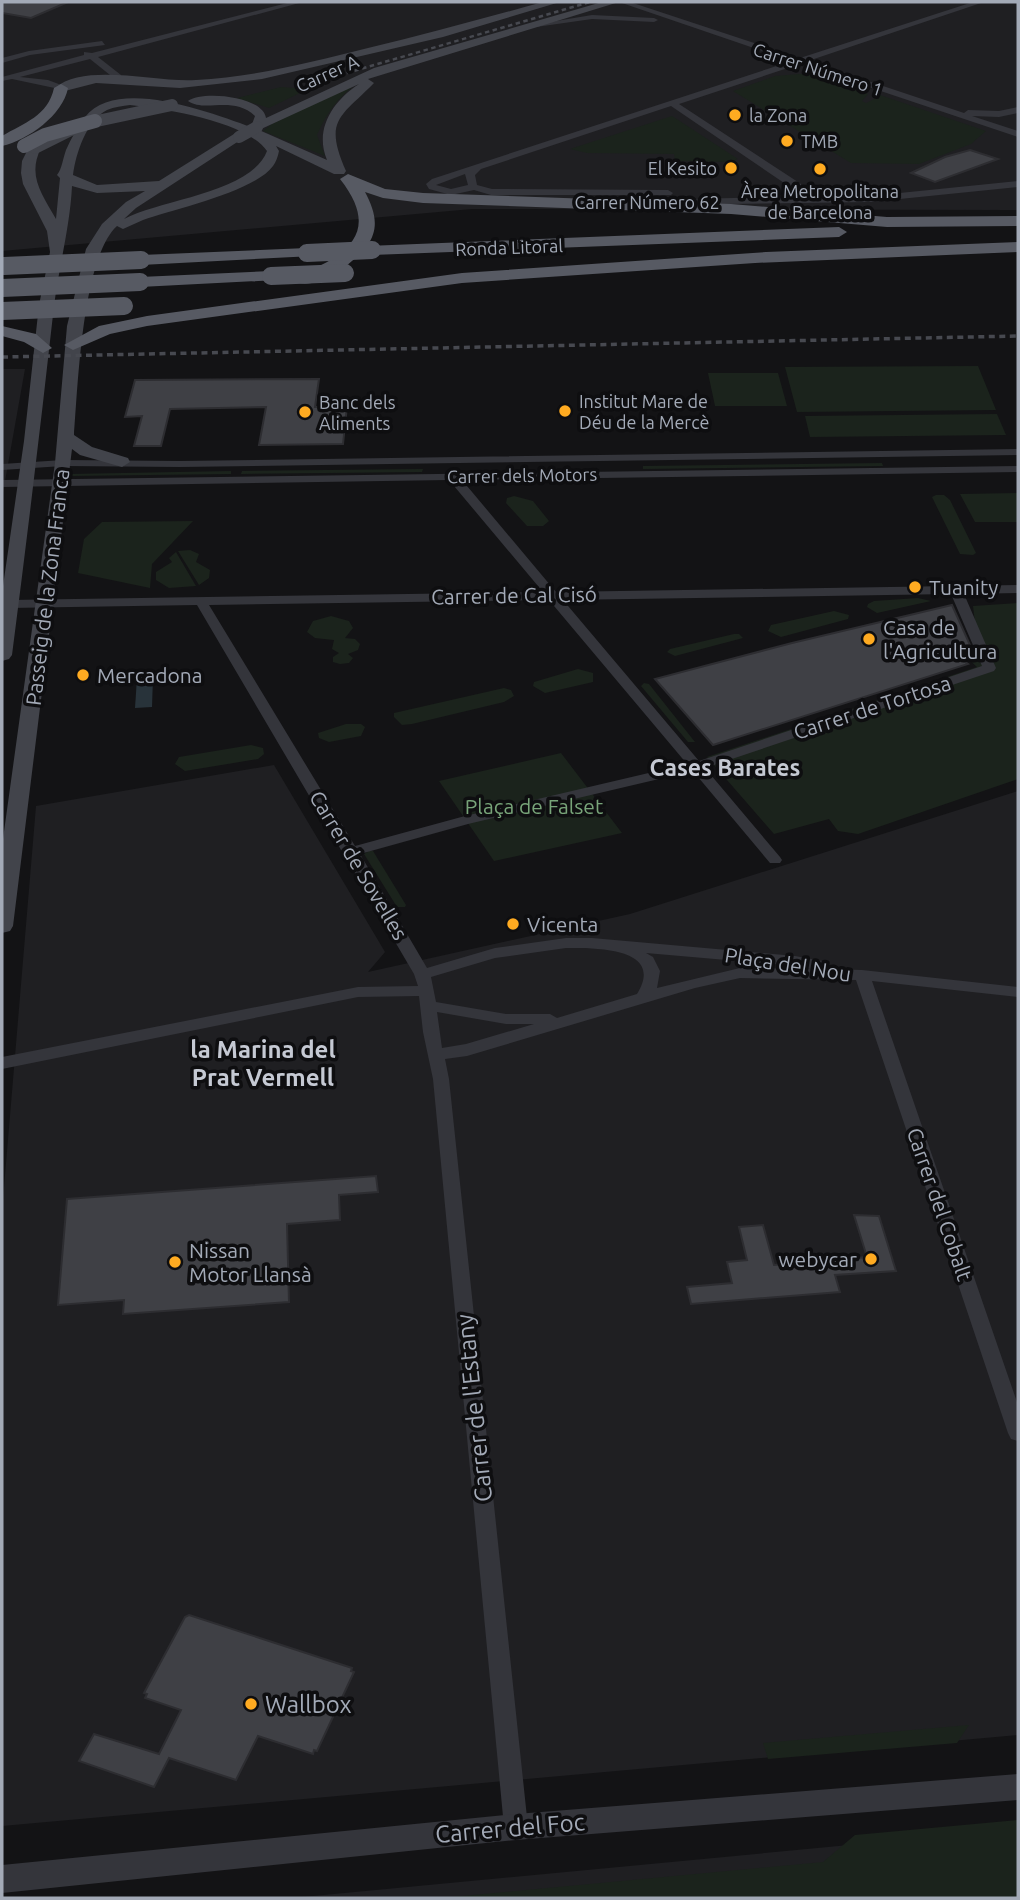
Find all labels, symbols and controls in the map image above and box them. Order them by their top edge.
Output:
street label: Carrer Número 1 [751,39,885,99]
street label: Carrer A [293,50,362,96]
place label: la Zona [749,105,807,125]
marker: la Zona [727,107,743,123]
place label: TMB [801,131,838,151]
marker: TMB [779,133,795,149]
place label: El Kesito [648,158,717,178]
marker: El Kesito [723,160,739,176]
marker: Àrea Metropolitana de Barcelona [812,161,828,177]
place label: Àrea Metropolitana de Barcelona [741,180,899,222]
street label: Carrer Número 62 [574,192,720,212]
street label: Ronda Litoral [455,235,563,259]
place label: Institut Mare de Déu de la Mercè [579,391,709,432]
place label: Banc dels Aliments [319,392,396,433]
marker: Institut Mare de Déu de la Mercè [557,403,573,419]
marker: Banc dels Aliments [297,404,313,420]
street label: Carrer dels Motors [447,464,597,486]
street label: Passeig de la Zona Franca [21,467,73,707]
place label: Tuanity [929,575,998,599]
marker: Tuanity [907,579,923,595]
street label: Carrer de Cal Cisó [431,582,597,608]
place label: Casa de l'Agricultura [883,615,997,663]
marker: Casa de l'Agricultura [861,631,877,647]
place label: Mercadona [97,663,203,687]
marker: Mercadona [75,667,91,683]
street label: Carrer de Tortosa [790,670,954,744]
district label: Cases Barates [650,755,800,780]
street label: Carrer de Sovelles [305,786,413,944]
park label: Plaça de Falset [465,794,603,818]
place label: Vicenta [527,912,598,936]
marker: Vicenta [505,916,521,932]
street label: Plaça del Nou [723,942,853,986]
district label: la Marina del Prat Vermell [190,1036,336,1091]
street label: Carrer del Cobalt [903,1124,977,1284]
place label: Nissan Motor Llansà [189,1238,312,1286]
place label: webycar [778,1247,857,1271]
marker: webycar [863,1251,879,1267]
marker: Nissan Motor Llansà [167,1254,183,1270]
street label: Carrer de l'Estany [451,1312,497,1503]
place label: Wallbox [265,1691,352,1718]
marker: Wallbox [243,1696,259,1712]
street label: Carrer del Foc [434,1808,586,1848]

